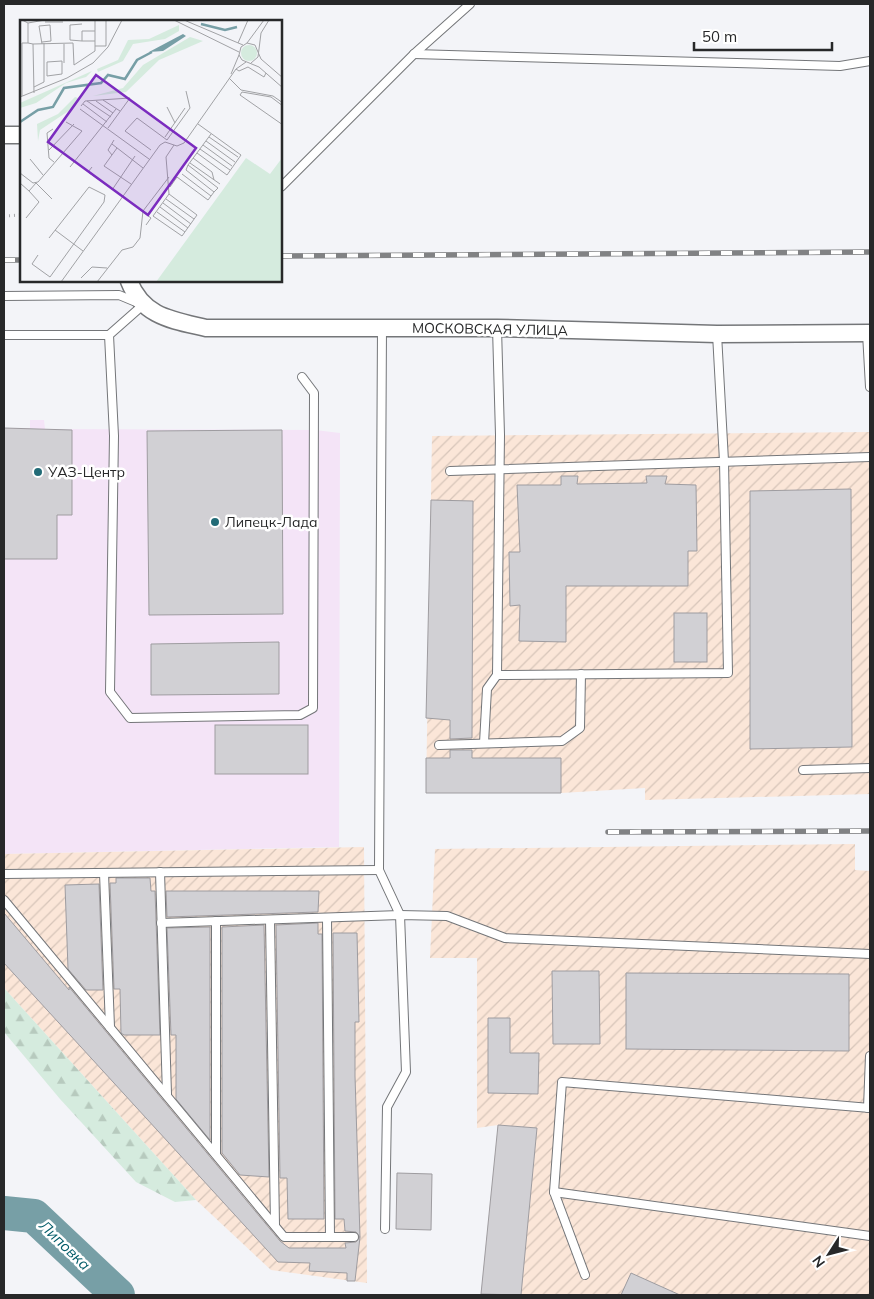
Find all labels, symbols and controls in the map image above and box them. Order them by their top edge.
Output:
inset map [20,20,282,282]
scale bar [694,20,832,52]
text: 50 m [702,27,737,46]
street label: МОСКОВСКАЯ УЛИЦА [412,319,569,339]
place label: УАЗ-Центр [47,463,125,481]
marker: УАЗ-Центр [32,466,44,478]
place label: Липецк-Лада [225,513,318,531]
marker: Липецк-Лада [209,516,221,528]
water label: Липовка [35,1215,94,1274]
north arrow [804,1229,854,1279]
text: N [808,1252,829,1271]

